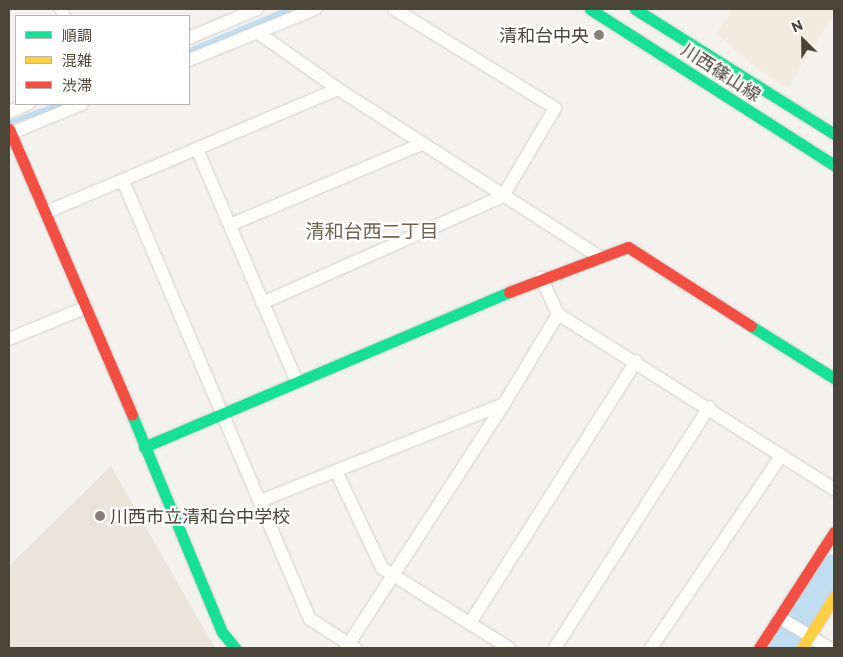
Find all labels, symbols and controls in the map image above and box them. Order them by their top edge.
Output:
legend [15,15,190,105]
north arrow [778,15,828,65]
text: N [789,16,805,36]
place label: 清和台中央 [499,24,589,46]
text: 順調 [62,26,92,44]
marker: 清和台中央 [593,29,605,41]
street label: 川西篠山線 [677,38,765,106]
text: 混雑 [62,51,92,69]
text: 渋滞 [62,76,92,94]
district label: 清和台西二丁目 [306,220,438,242]
place label: 川西市立清和台中学校 [110,505,290,527]
marker: 川西市立清和台中学校 [94,510,106,522]

